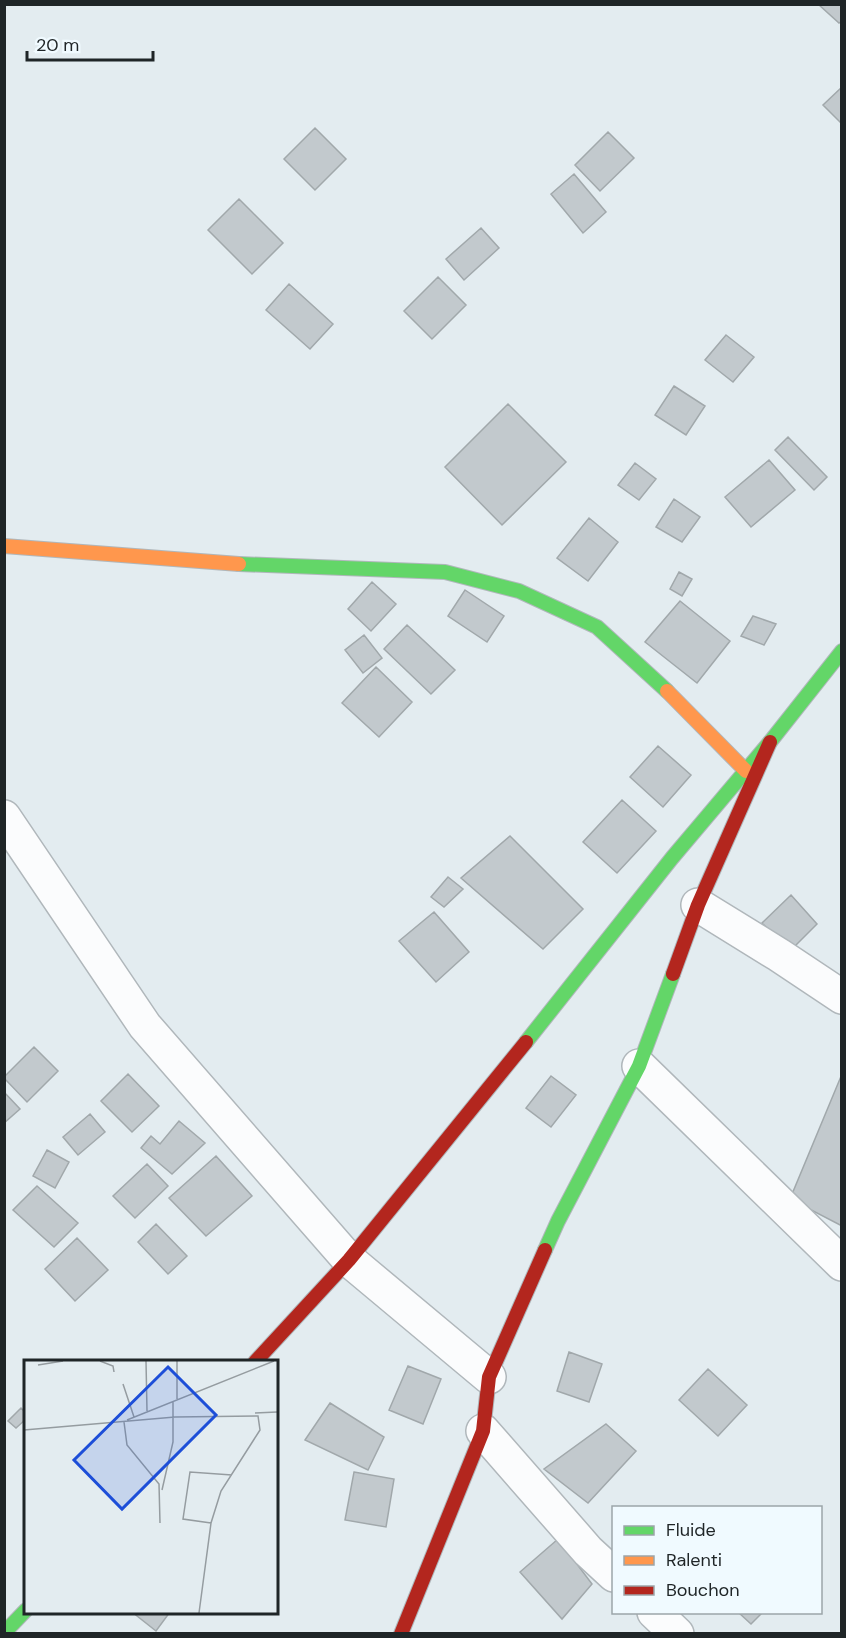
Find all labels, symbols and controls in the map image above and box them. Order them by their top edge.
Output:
scale bar [27,24,153,62]
text: 20 m [36,33,79,57]
inset map [24,1360,278,1614]
legend [612,1506,822,1614]
text: Fluide [666,1518,716,1542]
text: Ralenti [666,1548,722,1572]
text: Bouchon [666,1578,740,1602]

